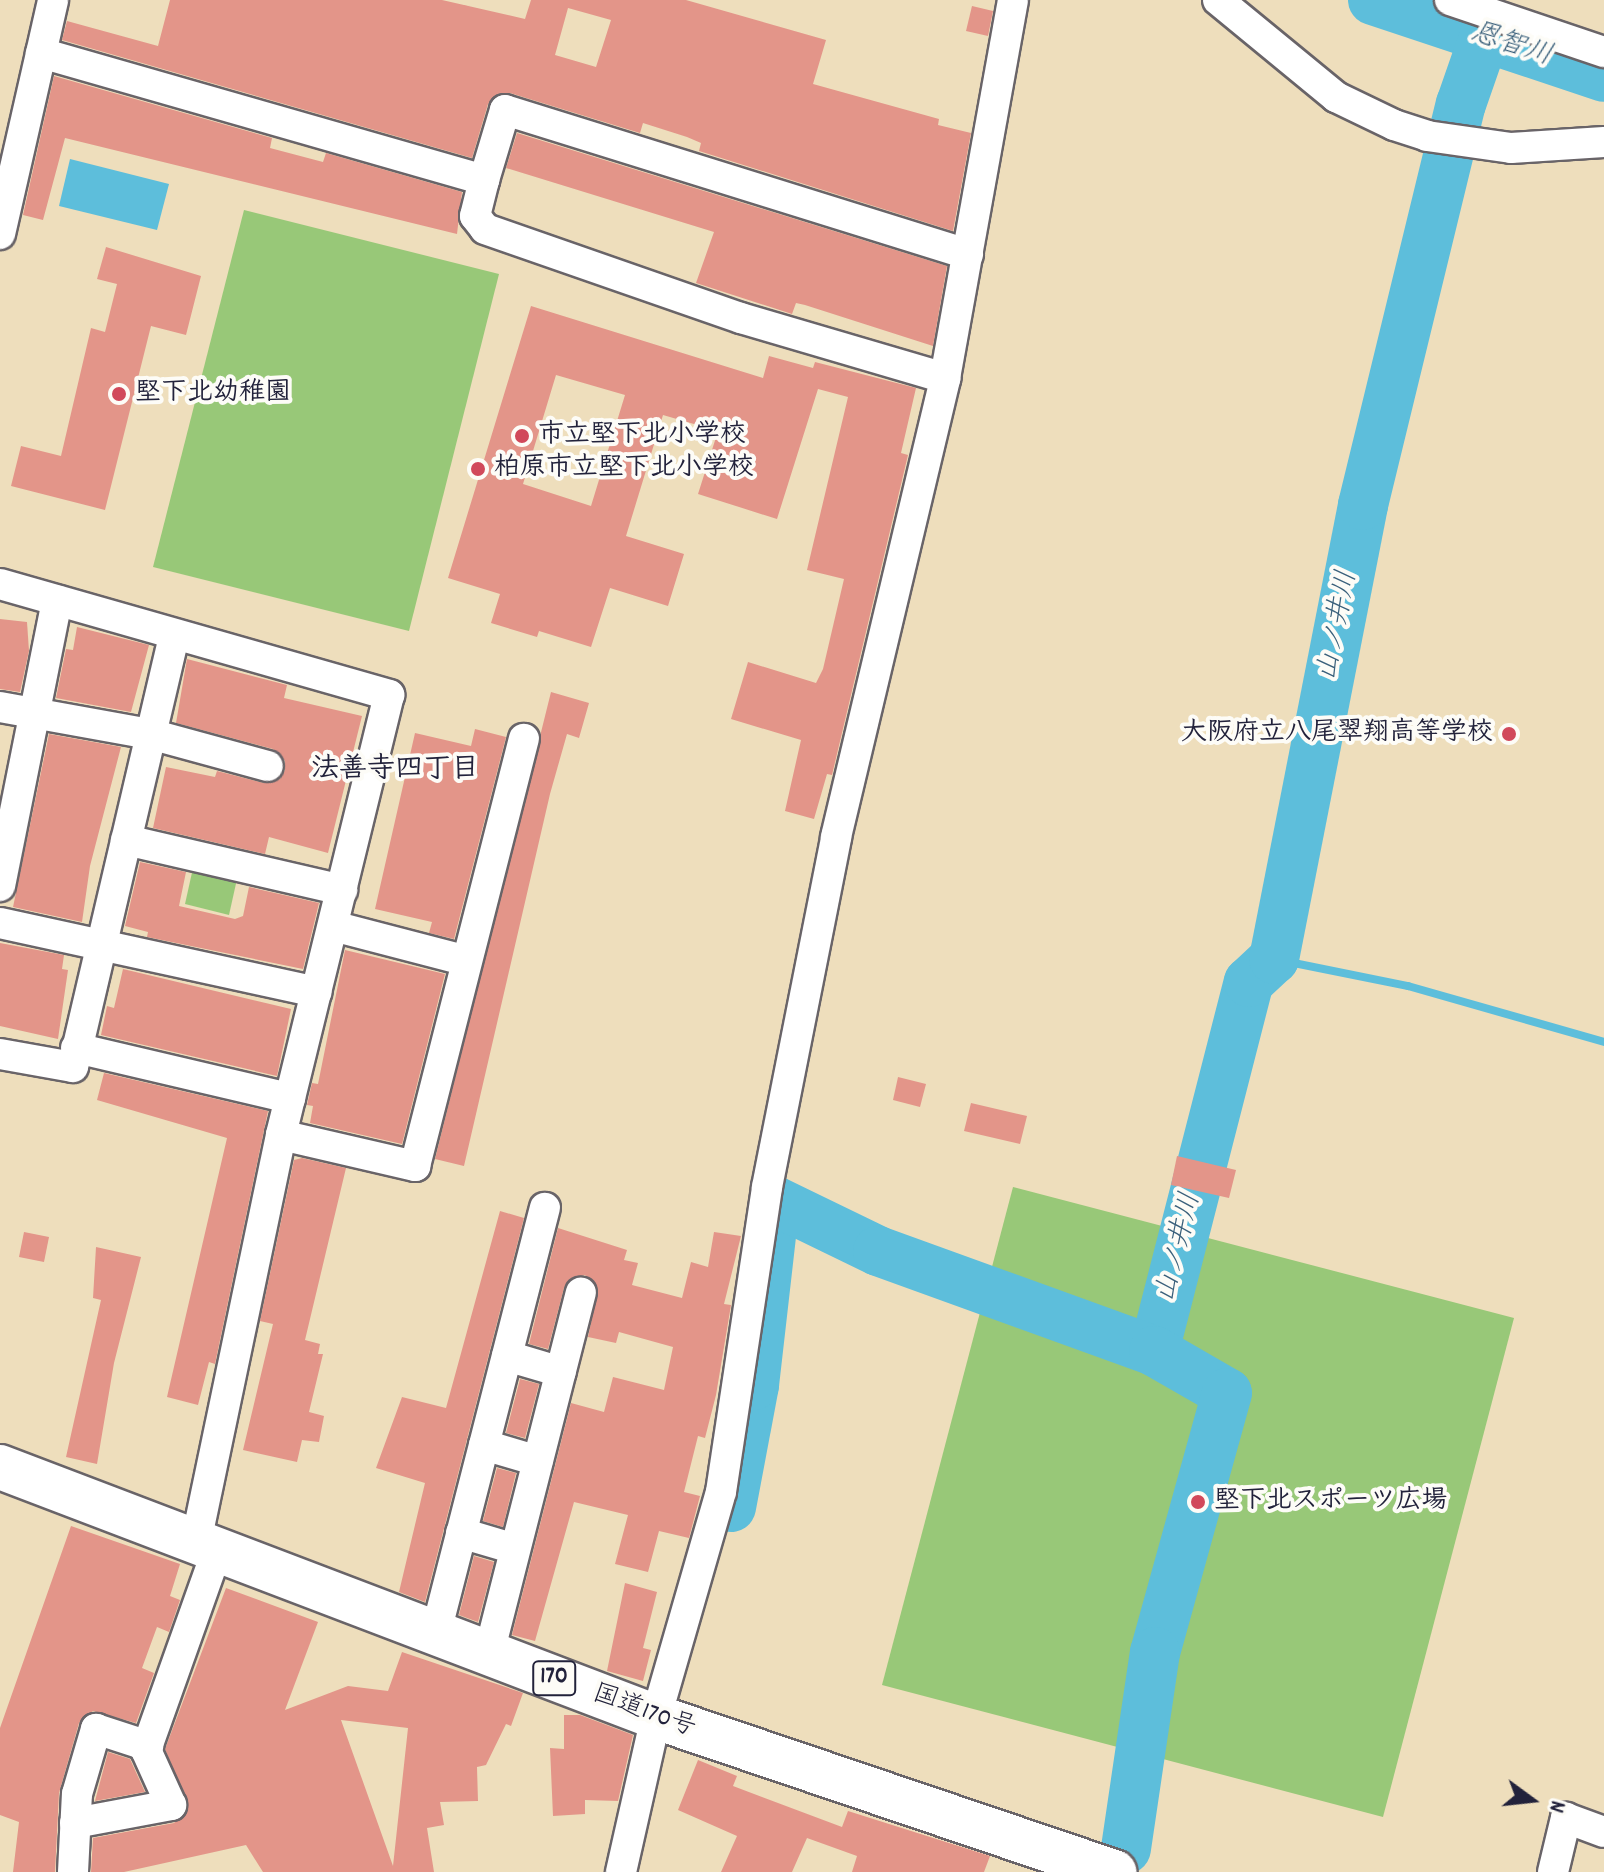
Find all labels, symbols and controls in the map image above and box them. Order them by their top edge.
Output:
water label: 恩智川 [1466,17,1556,75]
place label: 堅下北幼稚園 [135,378,291,410]
marker: 堅下北幼稚園 [110,385,128,403]
place label: 市立堅下北小学校 [538,420,746,452]
marker: 市立堅下北小学校 [513,427,531,445]
place label: 柏原市立堅下北小学校 [494,453,754,485]
marker: 柏原市立堅下北小学校 [469,460,487,478]
water label: 山ノ井川 [1312,568,1366,684]
place label: 大阪府立八尾翠翔高等学校 [1181,718,1493,750]
marker: 大阪府立八尾翠翔高等学校 [1500,725,1518,743]
district label: 法善寺四丁目 [311,754,479,788]
water label: 山ノ井川 [1150,1190,1210,1306]
place label: 堅下北スポーツ広場 [1214,1486,1448,1518]
marker: 堅下北スポーツ広場 [1189,1493,1207,1511]
road number: 170 [532,1658,576,1698]
street label: 国道170号 [588,1679,700,1745]
north arrow [1492,1760,1572,1840]
text: N [1539,1797,1572,1816]

